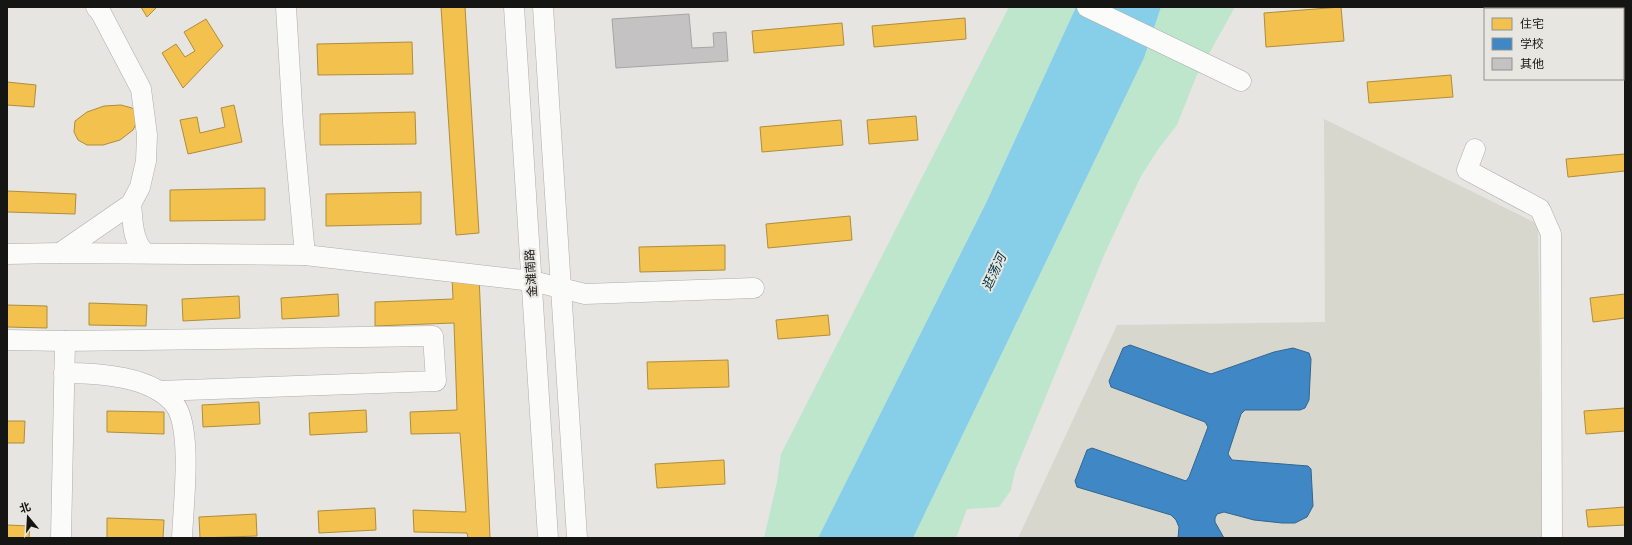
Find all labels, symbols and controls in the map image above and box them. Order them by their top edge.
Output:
legend [1484,8,1624,80]
text: 住宅 [1520,17,1544,31]
text: 学校 [1520,37,1544,51]
text: 其他 [1520,57,1544,71]
water label: 逛荡河 [979,248,1010,293]
street label: 金滩南路 [522,249,540,297]
north arrow [8,497,48,537]
text: 北 [18,500,32,515]

